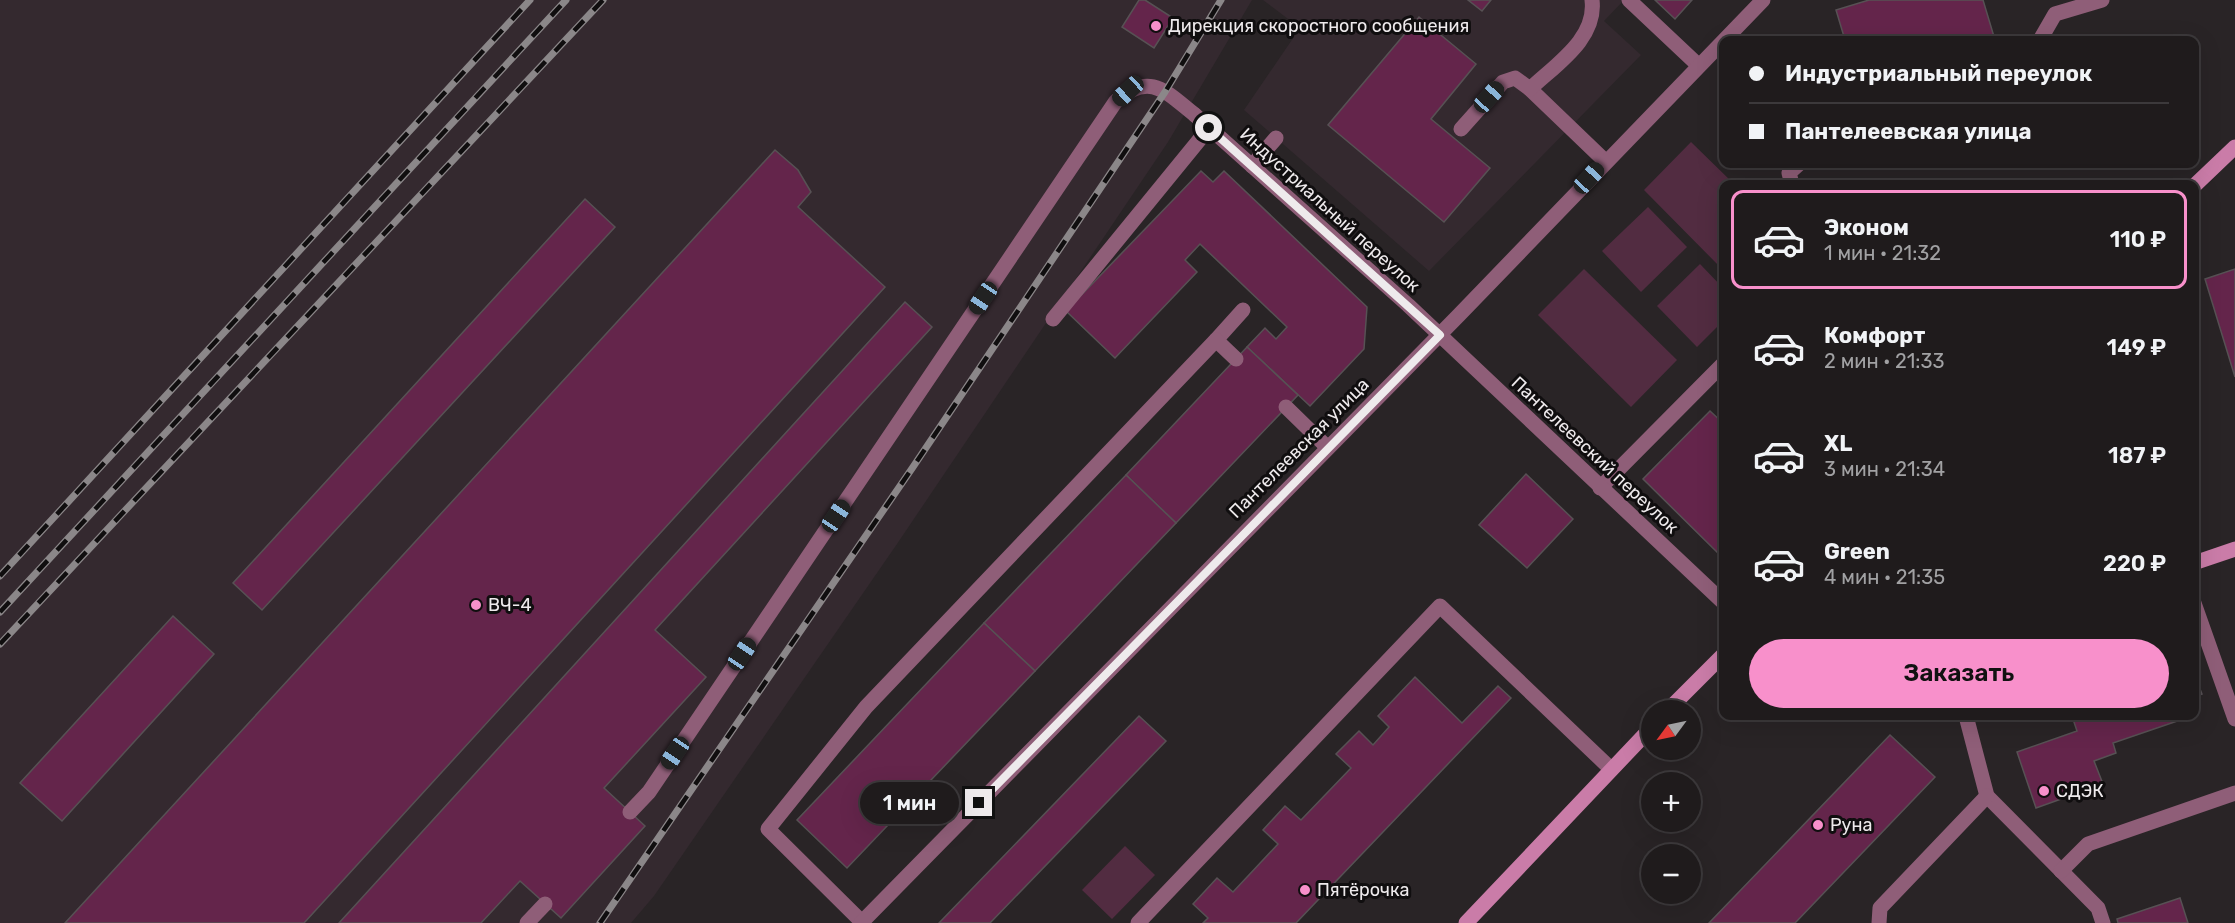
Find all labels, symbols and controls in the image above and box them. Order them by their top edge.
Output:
place label: Дирекция скоростного сообщения [1168,15,1469,37]
marker: Дирекция скоростного сообщения [1149,19,1163,33]
text: Индустриальный переулок [1785,60,2092,87]
car [1109,72,1147,110]
car [1470,78,1508,116]
route start [1195,114,1222,141]
text: Пантелеевская улица [1785,118,2031,145]
street label: Индустриальный переулок [1235,123,1425,297]
car [1570,159,1608,197]
icon: car [1752,213,1806,267]
text: Эконом [1824,214,1909,241]
text: 110 ₽ [2110,226,2166,253]
text: 1 мин · 21:32 [1824,241,1941,265]
car [965,278,1001,318]
icon: car [1752,321,1806,375]
text: Комфорт [1824,322,1925,349]
text: 149 ₽ [2107,334,2166,361]
text: 2 мин · 21:33 [1824,349,1945,373]
street label: Пантелеевский переулок [1507,372,1683,538]
street label: Пантелеевская улица [1224,373,1374,523]
icon: car [1752,429,1806,483]
text: XL [1824,430,1852,457]
text: 187 ₽ [2108,442,2166,469]
text: 3 мин · 21:34 [1824,457,1945,481]
car [818,496,854,536]
icon: car [1752,537,1806,591]
text: Green [1824,538,1890,565]
text: 220 ₽ [2103,550,2166,577]
text: 4 мин · 21:35 [1824,565,1945,589]
place label: ВЧ-4 [488,594,532,616]
marker: ВЧ-4 [469,598,483,612]
car [724,634,760,674]
button: Заказать [1749,639,2169,708]
north arrow [1641,700,1701,760]
map controls [1641,700,1701,904]
car [657,733,693,773]
button: + [1641,772,1701,832]
place label: СДЭК [2056,780,2104,802]
callout: 1 мин [859,782,958,824]
marker: СДЭК [2037,784,2051,798]
route end [965,789,992,816]
text: 1 мин [883,791,936,815]
place label: Руна [1830,814,1872,836]
marker: Руна [1811,818,1825,832]
button: − [1641,844,1701,904]
place label: Пятёрочка [1317,879,1410,901]
marker: Пятёрочка [1298,883,1312,897]

